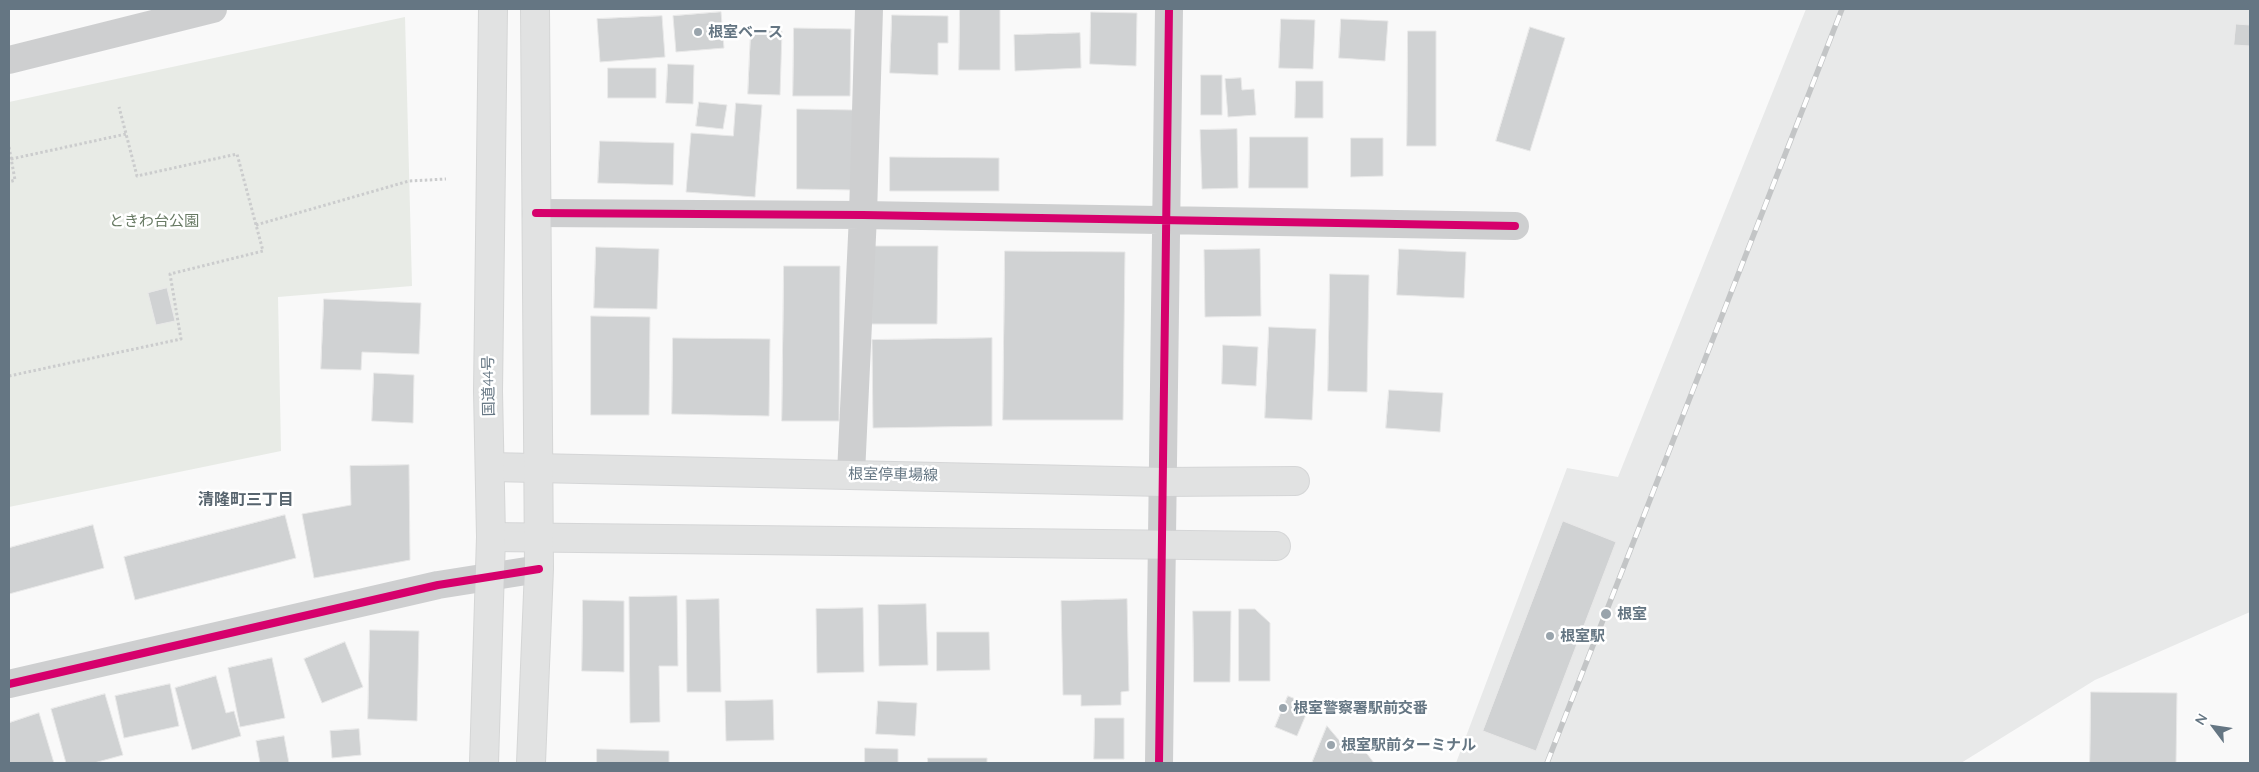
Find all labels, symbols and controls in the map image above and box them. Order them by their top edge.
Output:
place label: 根室ベース [708,23,783,41]
marker: 根室ベース [692,26,704,38]
park label: ときわ台公園 [109,212,199,230]
street label: 国道44号 [479,355,499,417]
street label: 根室停車場線 [848,465,938,485]
district label: 清隆町三丁目 [198,490,294,510]
place label: 根室 [1617,605,1647,623]
marker: 根室 [1599,607,1613,621]
place label: 根室駅 [1560,627,1605,645]
marker: 根室駅 [1544,630,1556,642]
place label: 根室警察署駅前交番 [1293,699,1428,717]
marker: 根室警察署駅前交番 [1277,702,1289,714]
north arrow [2189,702,2239,752]
text: N [2191,710,2212,728]
place label: 根室駅前ターミナル [1341,736,1476,754]
marker: 根室駅前ターミナル [1325,739,1337,751]

